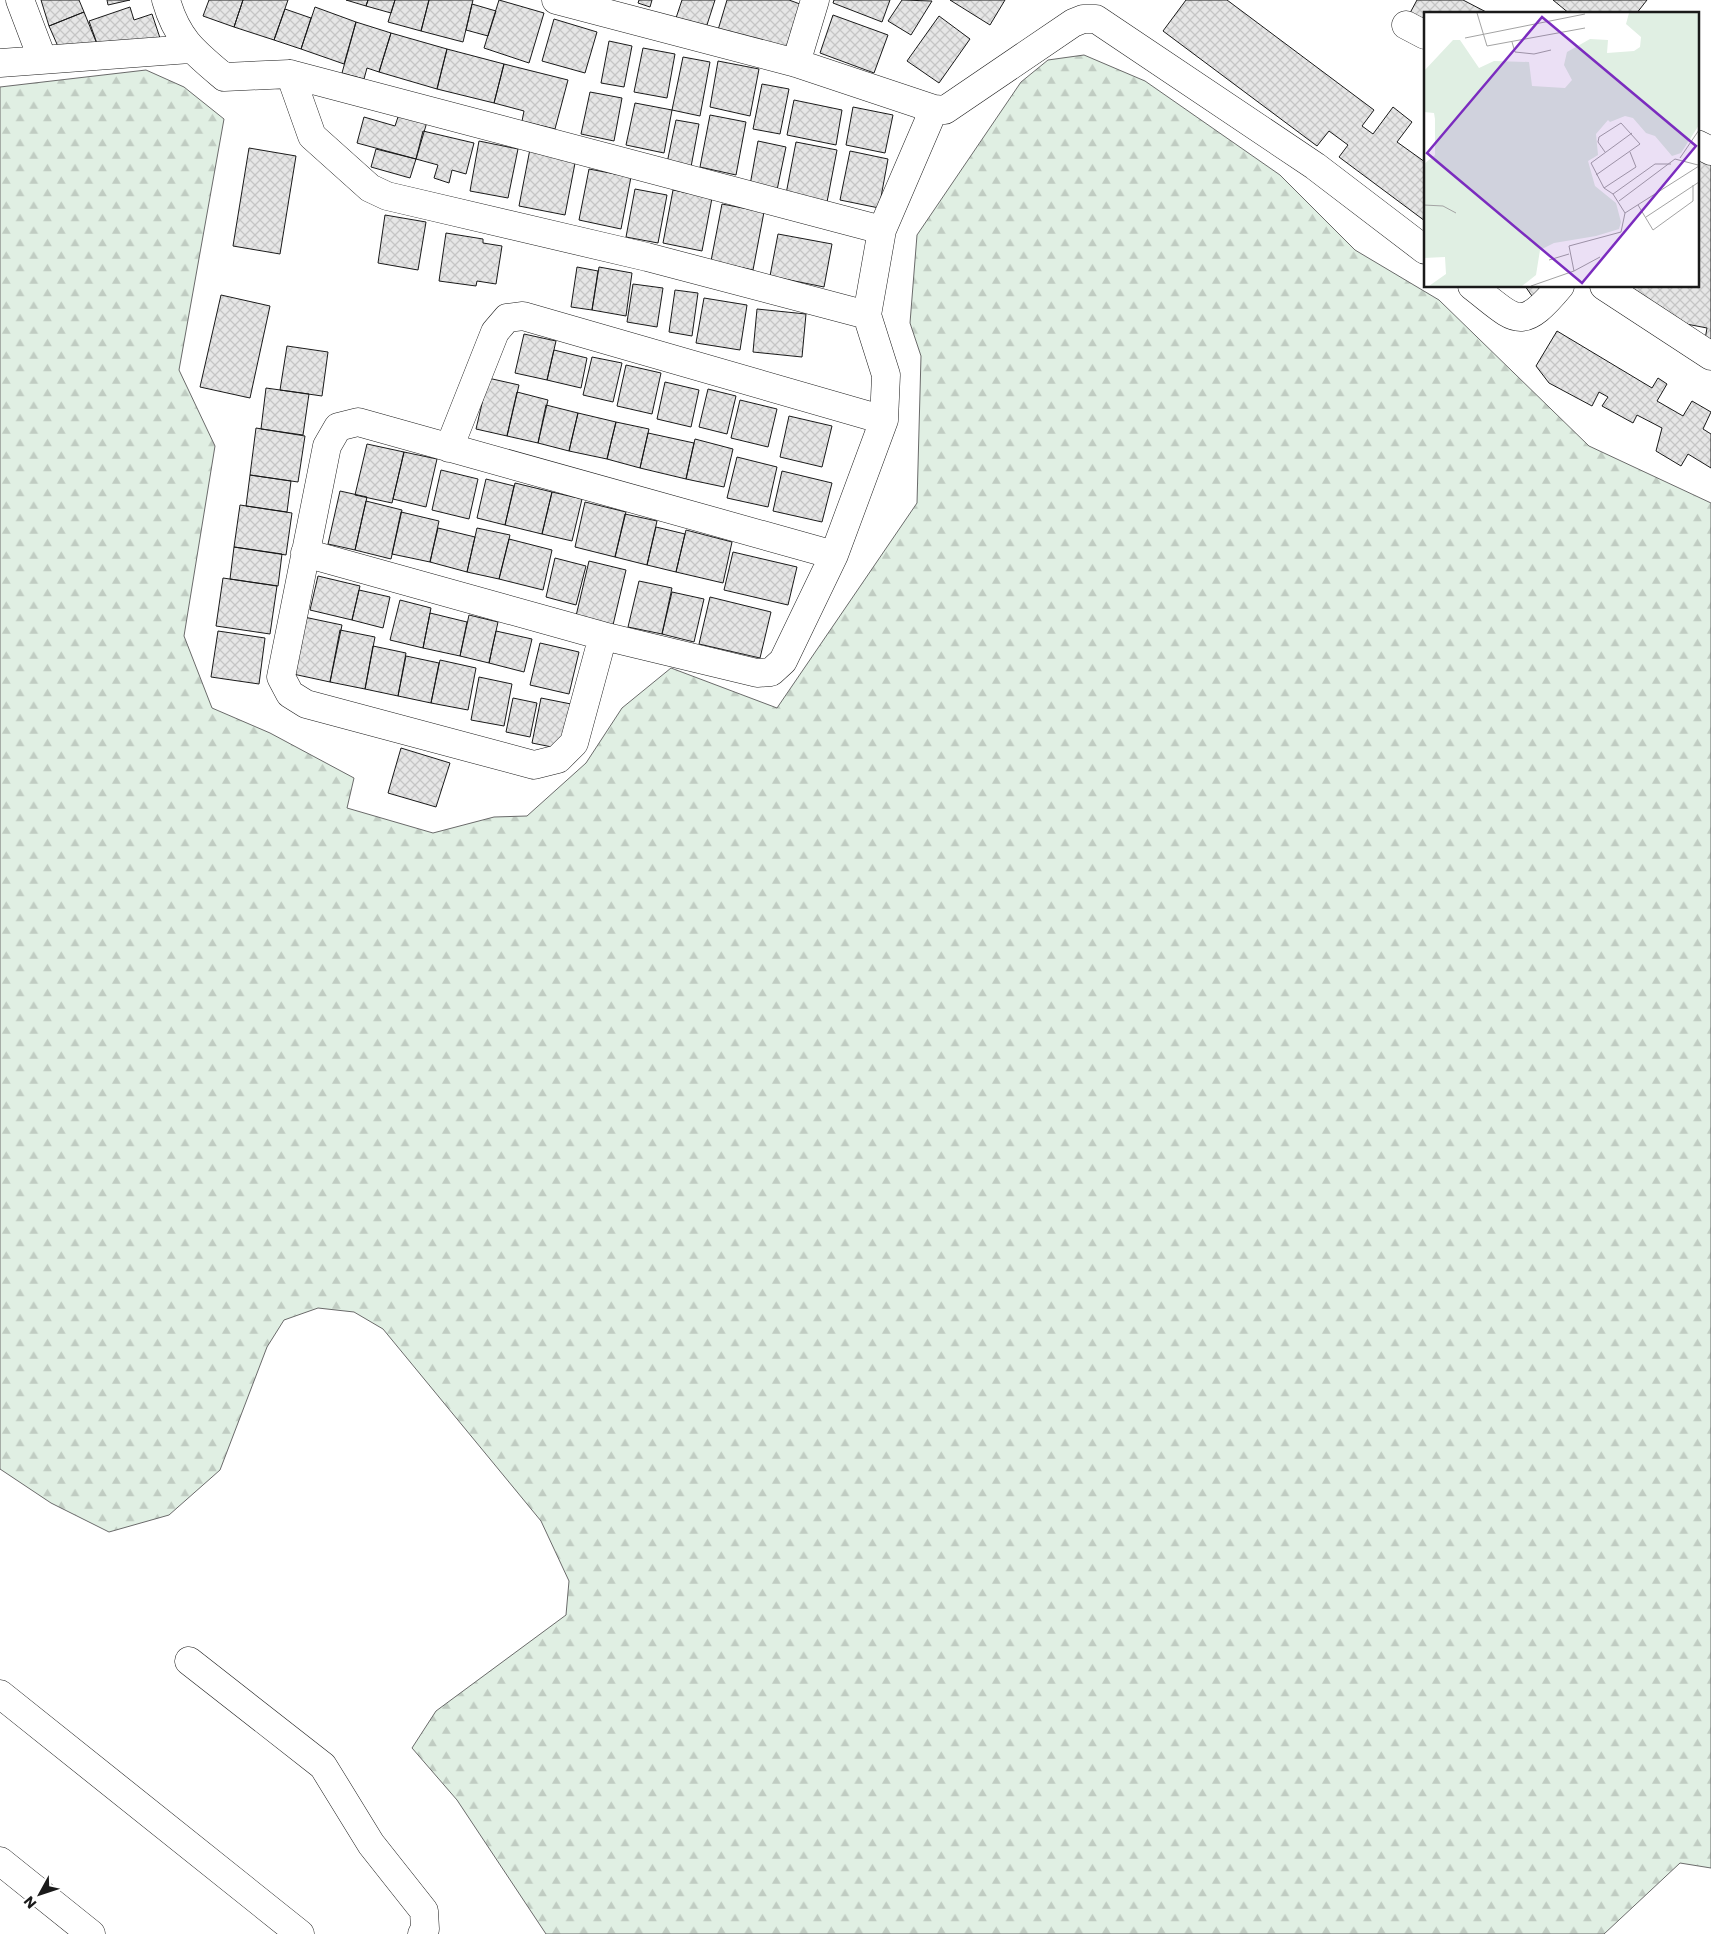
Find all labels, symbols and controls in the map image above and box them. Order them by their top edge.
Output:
inset map [1424,12,1698,288]
north arrow [15,1869,65,1919]
text: N [19,1892,41,1913]

